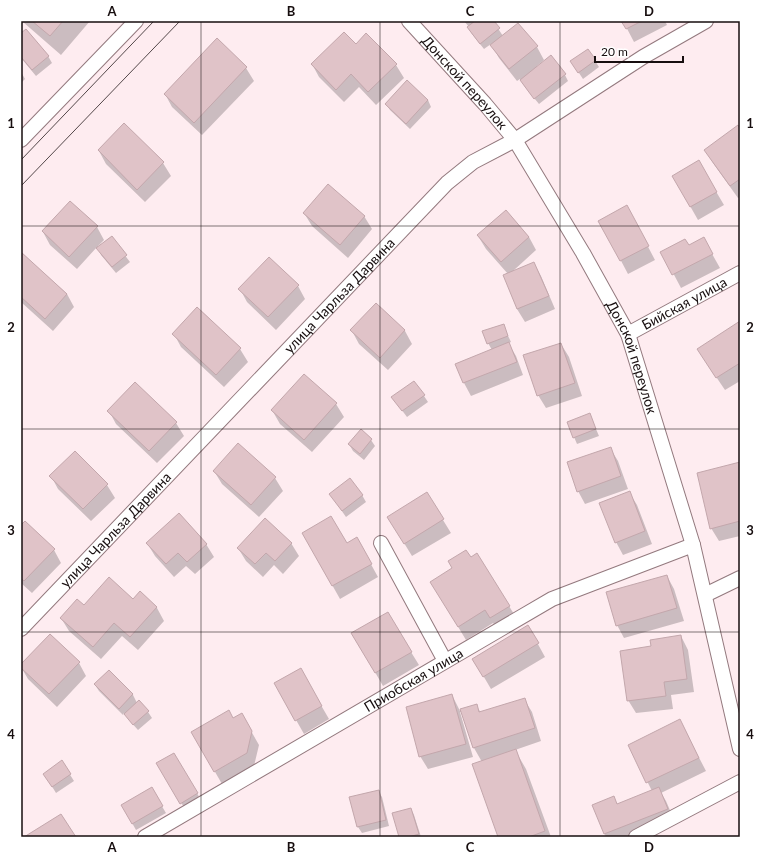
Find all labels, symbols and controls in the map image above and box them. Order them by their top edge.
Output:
text: A [106,3,117,19]
text: B [287,3,296,19]
text: C [466,3,475,19]
text: D [644,3,654,19]
street label: Донской переулок [419,32,512,133]
scale bar [595,38,683,64]
text: 20 m [601,44,628,59]
text: 1 [7,115,15,131]
text: 1 [746,115,754,131]
street label: улица Чарльза Дарвина [280,234,398,356]
street label: Бийская улица [638,273,729,333]
street label: Донской переулок [603,297,661,416]
text: 2 [7,319,15,335]
text: 2 [746,319,754,335]
street label: улица Чарльза Дарвина [56,468,174,591]
text: 3 [7,522,15,538]
text: 3 [746,522,754,538]
street label: Приобская улица [361,644,466,715]
text: 4 [7,726,15,742]
text: 4 [746,726,754,742]
text: A [106,839,117,855]
text: B [287,839,296,855]
text: C [466,839,475,855]
text: D [644,839,654,855]

